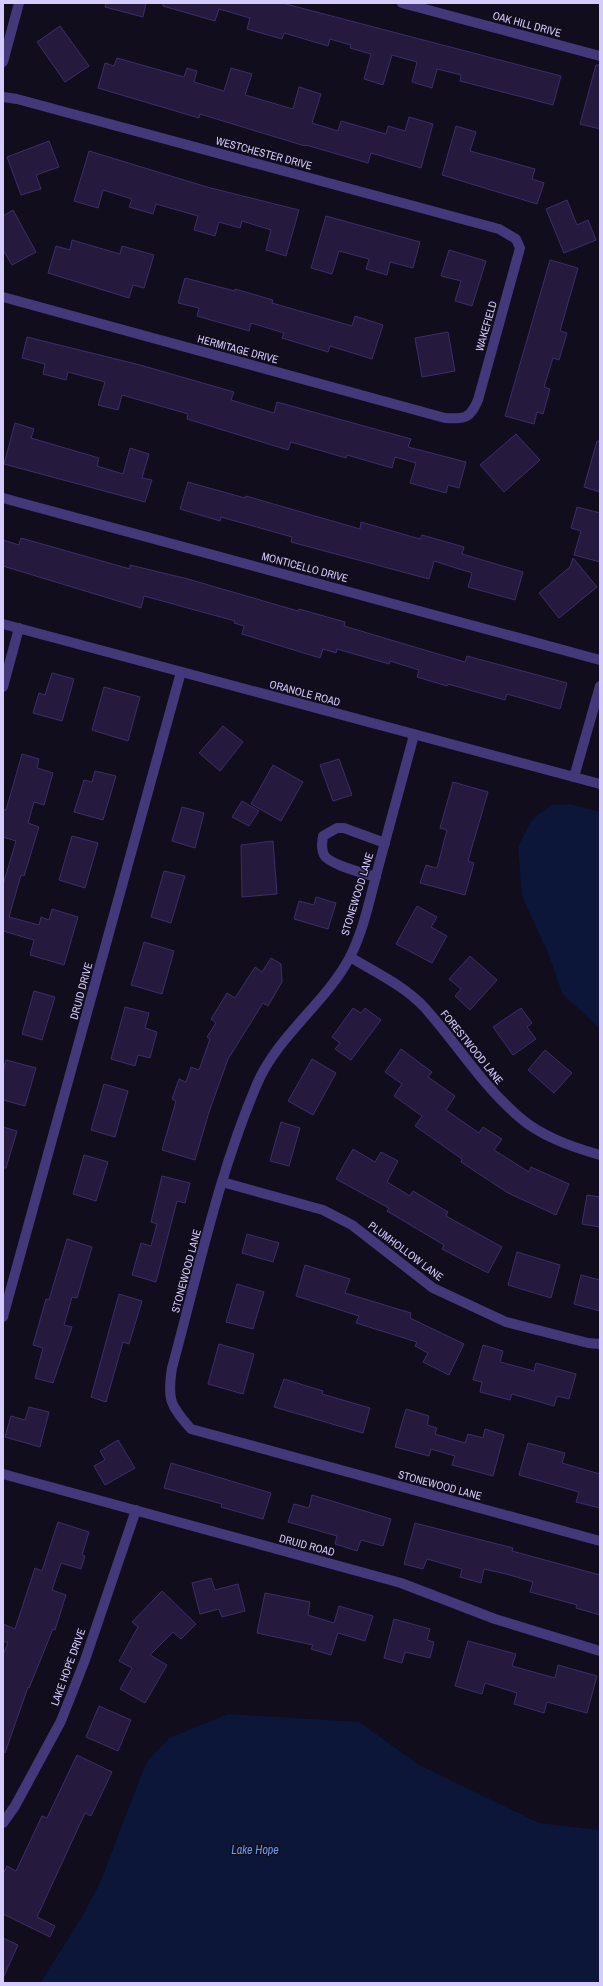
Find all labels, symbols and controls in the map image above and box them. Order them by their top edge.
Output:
street label: OAK HILL DRIVE [491,8,563,40]
street label: WESTCHESTER DRIVE [214,133,314,173]
street label: WAKEFIELD [472,299,500,353]
street label: HERMITAGE DRIVE [196,331,280,367]
street label: MONTICELLO DRIVE [260,549,350,585]
street label: ORANOLE ROAD [268,677,342,709]
street label: STONEWOOD LANE [338,851,376,937]
street label: DRUID DRIVE [67,961,95,1021]
street label: FORESTWOOD LANE [438,1007,506,1087]
street label: PLUMHOLLOW LANE [366,1218,446,1284]
street label: STONEWOOD LANE [168,1228,204,1314]
street label: STONEWOOD LANE [397,1467,483,1503]
street label: DRUID ROAD [278,1531,336,1559]
street label: LAKE HOPE DRIVE [48,1626,88,1708]
water label: Lake Hope [231,1842,279,1858]

